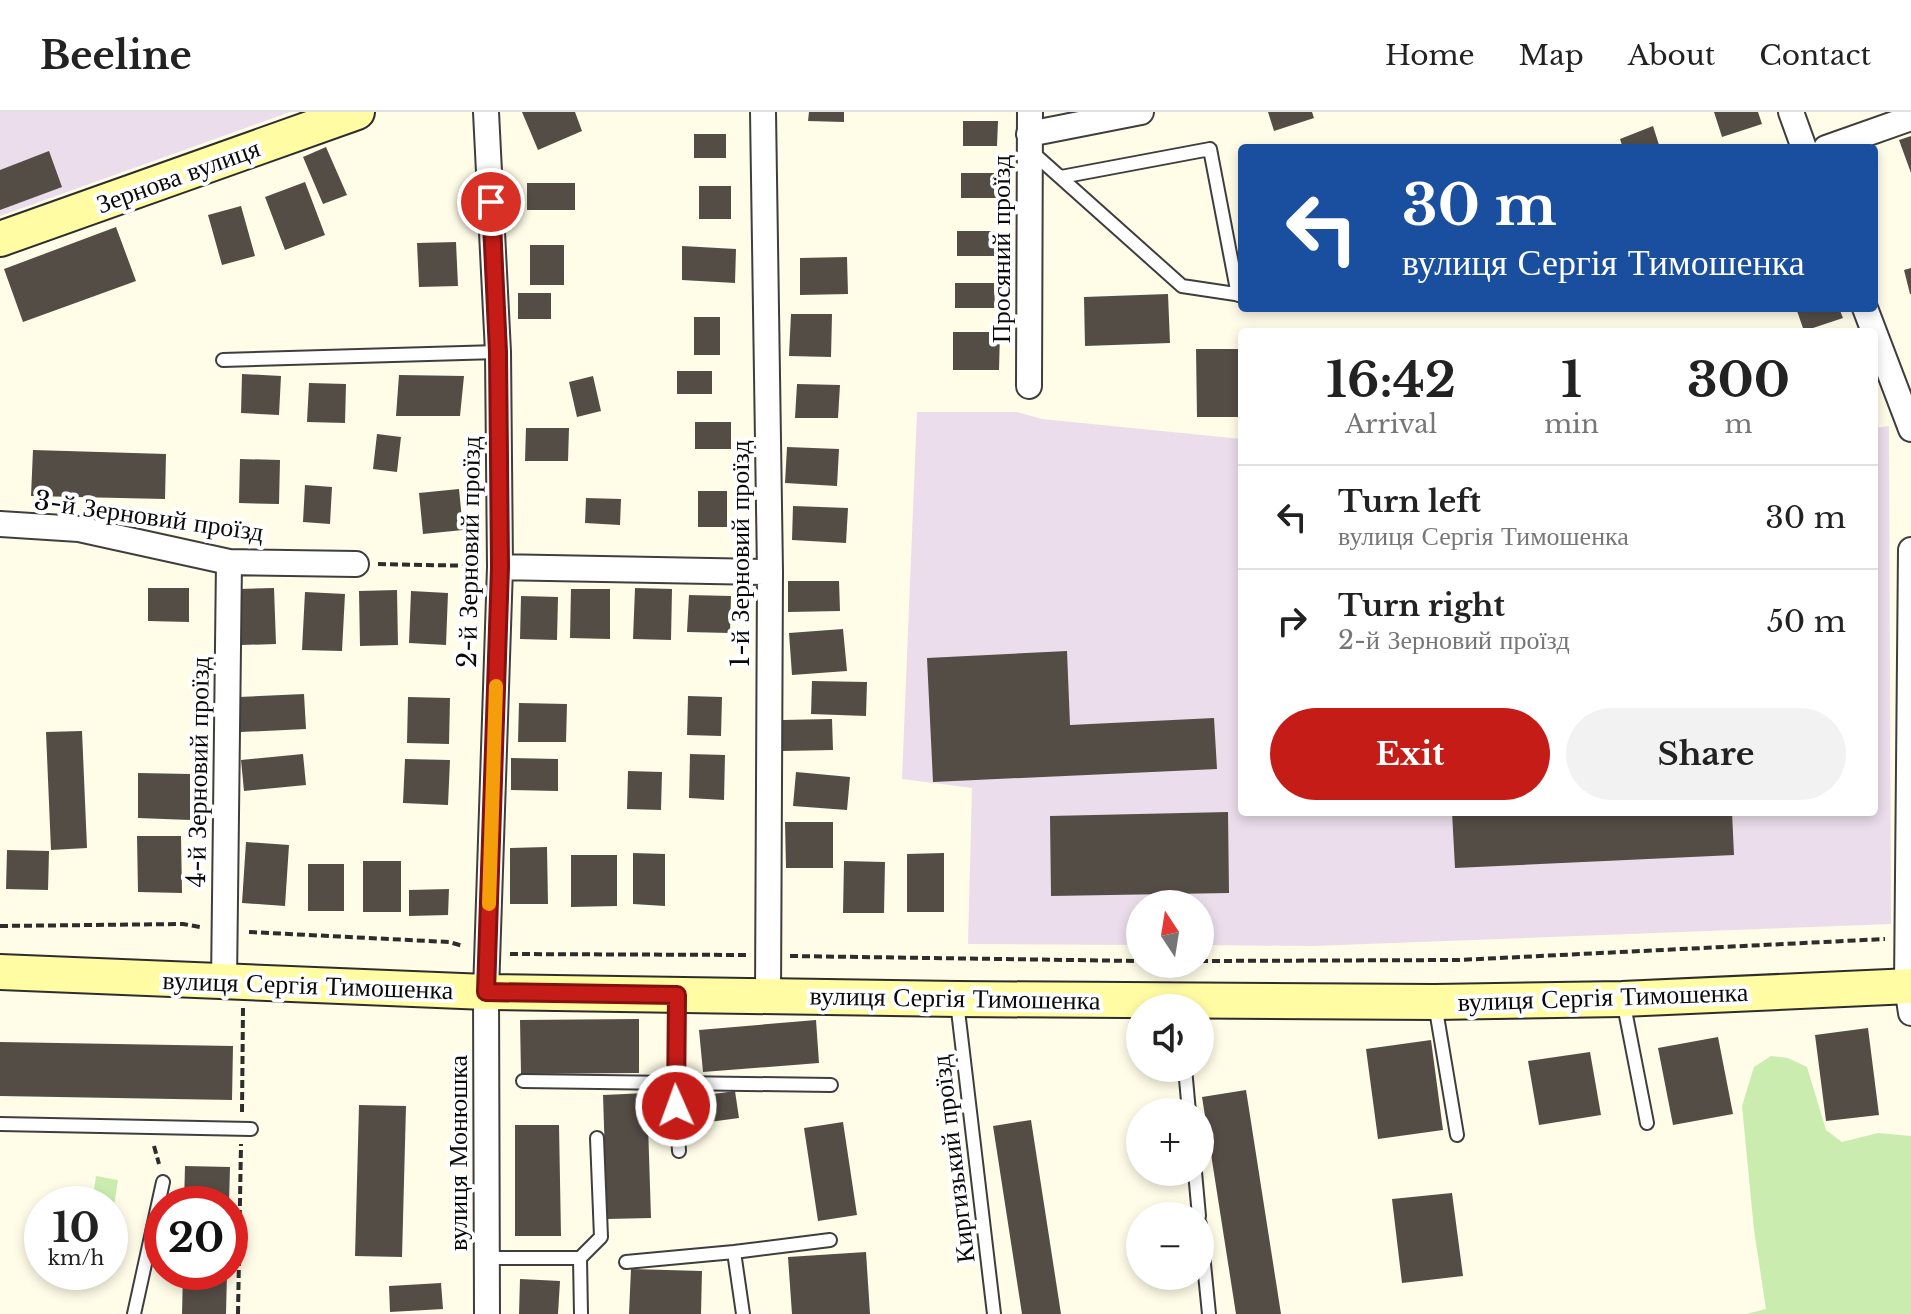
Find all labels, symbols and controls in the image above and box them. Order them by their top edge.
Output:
text: Beeline [40,32,192,79]
text: Home [1385,38,1475,73]
text: Map [1519,38,1584,73]
text: About [1628,38,1715,73]
text: Contact [1759,38,1871,73]
street label: Зернова вулиця [92,132,264,220]
street label: Просяний проїзд [985,155,1017,343]
pin [457,168,525,236]
text: 30 m [1402,171,1557,240]
icon: left [1270,176,1374,280]
icon: arrive [469,180,513,224]
text: вулиця Сергія Тимошенка [1402,240,1805,285]
text: 16:42 [1326,350,1456,410]
text: 1 [1561,350,1582,410]
text: 300 [1687,350,1790,410]
text: Arrival [1345,408,1437,440]
text: min [1544,408,1599,440]
text: m [1724,408,1752,440]
street label: 2-й Зерновий проїзд [451,436,487,668]
street label: 1-й Зерновий проїзд [724,440,756,668]
text: Turn left [1338,483,1481,520]
street label: 3-й Зерновий проїзд [32,484,266,548]
icon: left [1270,495,1314,539]
text: 30 m [1765,499,1846,536]
text: вулиця Сергія Тимошенка [1338,520,1629,552]
text: Turn right [1338,587,1505,624]
icon: right [1270,599,1314,643]
text: 50 m [1767,603,1846,640]
text: 2-й Зерновий проїзд [1338,624,1570,656]
street label: 4-й Зерновий проїзд [180,656,216,888]
button: Exit [1270,708,1550,800]
button: Share [1566,708,1846,800]
north arrow [1126,890,1214,978]
map controls [1126,890,1214,1290]
street label: вулиця Сергія Тимошенка [162,964,454,1006]
street label: вулиця Сергія Тимошенка [1457,976,1749,1018]
street label: вулиця Сергія Тимошенка [809,979,1101,1017]
button: sound [1126,994,1214,1082]
street label: Киргизький проїзд [924,1053,982,1265]
street label: вулиця Монюшка [442,1055,474,1251]
position arrow [634,1064,718,1148]
button: + [1126,1098,1214,1186]
speed limit sign: 20 [144,1186,248,1290]
button: − [1126,1202,1214,1290]
text: 10 [52,1203,100,1253]
text: km/h [48,1246,104,1270]

